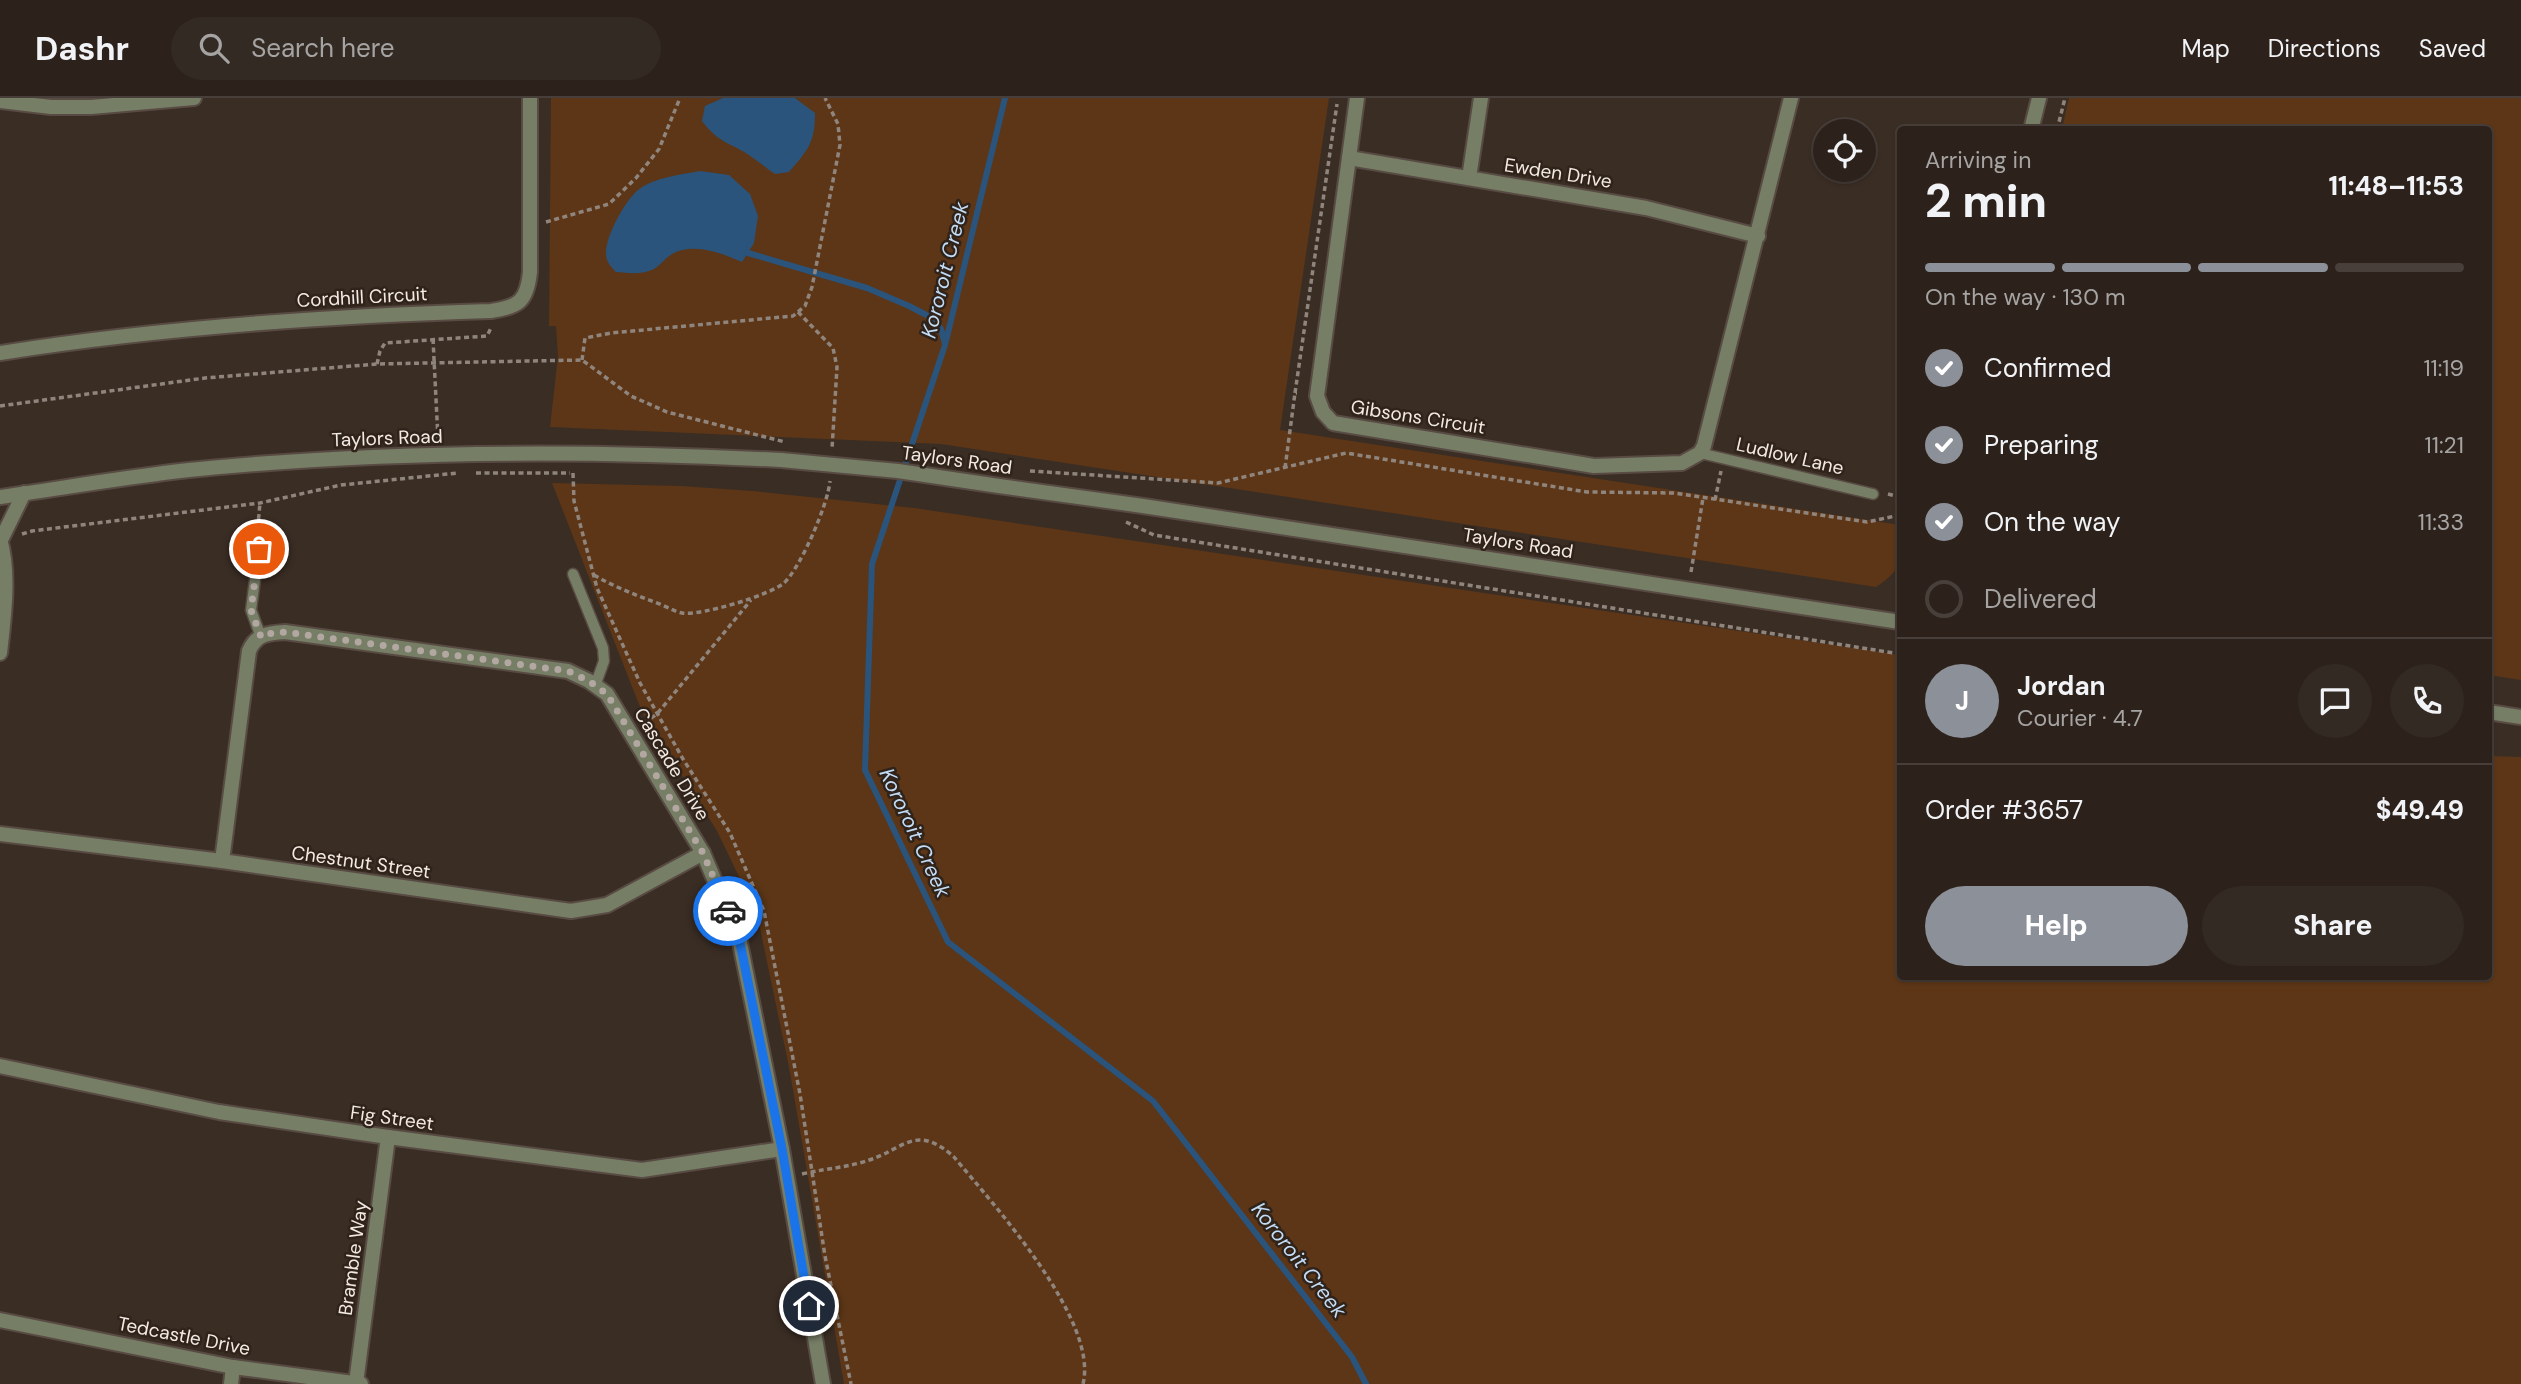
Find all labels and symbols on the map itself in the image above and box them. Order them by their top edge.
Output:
street label: Ewden Drive [1502,152,1614,194]
water label: Kororoit Creek [915,199,976,341]
street label: Cordhill Circuit [296,281,428,313]
street label: Gibsons Circuit [1349,394,1487,440]
street label: Taylors Road [331,424,443,452]
street label: Ludlow Lane [1734,431,1846,481]
street label: Taylors Road [900,440,1014,480]
pin [229,519,289,579]
street label: Taylors Road [1461,522,1575,564]
street label: Cascade Drive [628,703,716,825]
water label: Kororoit Creek [873,764,957,903]
street label: Chestnut Street [290,840,432,884]
courier [693,876,763,946]
street label: Fig Street [349,1100,435,1136]
water label: Kororoit Creek [1245,1196,1353,1324]
street label: Bramble Way [333,1198,373,1317]
pin [779,1276,839,1336]
street label: Tedcastle Drive [116,1311,252,1361]

